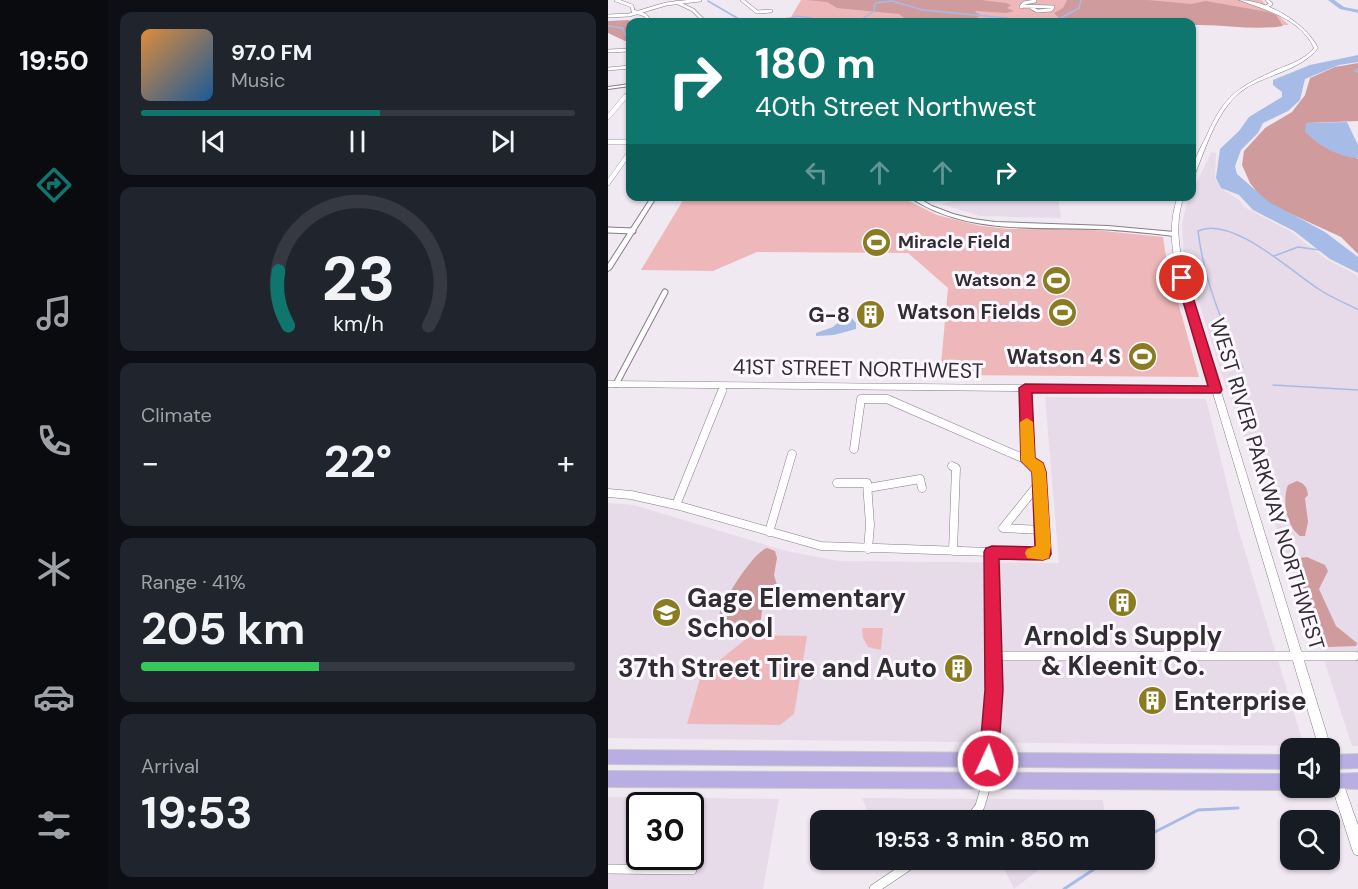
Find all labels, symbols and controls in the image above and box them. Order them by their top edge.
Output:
text: 180 m [755,36,876,91]
text: 97.0 FM [231,38,312,67]
icon: right [656,42,734,120]
text: 19:50 [19,43,89,78]
text: Music [231,67,286,93]
text: 40th Street Northwest [755,89,1037,124]
icon: previous [197,125,230,158]
icon: pause [341,125,374,158]
icon: next [486,125,519,158]
icon: left [800,156,833,189]
icon: ahead [863,156,896,189]
icon: ahead [926,156,959,189]
icon: right [989,156,1022,189]
icon: directions [33,164,75,206]
sports icon: Miracle Field [861,226,893,258]
place label: Miracle Field [898,230,1010,254]
text: 23 [321,238,395,319]
pin [1156,252,1207,303]
icon: arrive [1165,261,1198,294]
sports icon: Watson 2 [1041,264,1073,296]
place label: Watson 2 [954,268,1036,292]
icon: music [33,292,75,334]
sports icon: Watson Fields [1046,296,1078,328]
place label: Watson Fields [897,298,1041,326]
building icon: G-8 [855,299,887,331]
place label: G-8 [808,301,850,329]
text: km/h [333,311,383,339]
street label: WEST RIVER PARKWAY NORTHWEST [1203,315,1331,654]
sports icon: Watson 4 S [1126,341,1158,373]
place label: Watson 4 S [1006,343,1121,371]
street label: 41ST STREET NORTHWEST [732,353,984,385]
text: Climate [141,402,212,428]
icon: phone [33,420,75,462]
text: 22° [324,432,392,491]
text: − [141,441,159,484]
text: + [557,441,575,484]
icon: climate [33,548,75,590]
text: Range · 41% [141,569,246,595]
place label: Gage Elementary School [687,581,906,645]
building icon: Arnold's Supply & Kleenit Co. [1107,586,1139,618]
school or university icon: Gage Elementary School [650,597,682,629]
text: 205 km [141,599,305,658]
place label: Arnold's Supply & Kleenit Co. [1024,619,1223,683]
place label: 37th Street Tire and Auto [618,651,937,685]
building icon: 37th Street Tire and Auto [942,652,974,684]
icon: car [33,676,75,718]
place label: Enterprise [1174,684,1307,718]
building icon: Enterprise [1137,685,1169,717]
position arrow [956,729,1020,793]
map controls [1280,738,1340,870]
button: sound [1280,738,1340,798]
text: Arrival [141,753,199,779]
text: 19:53 [141,783,253,842]
speed limit sign: 30 [626,792,704,870]
icon: filters [33,804,75,846]
button: search [1280,810,1340,870]
text: 19:53 · 3 min · 850 m [876,825,1090,854]

